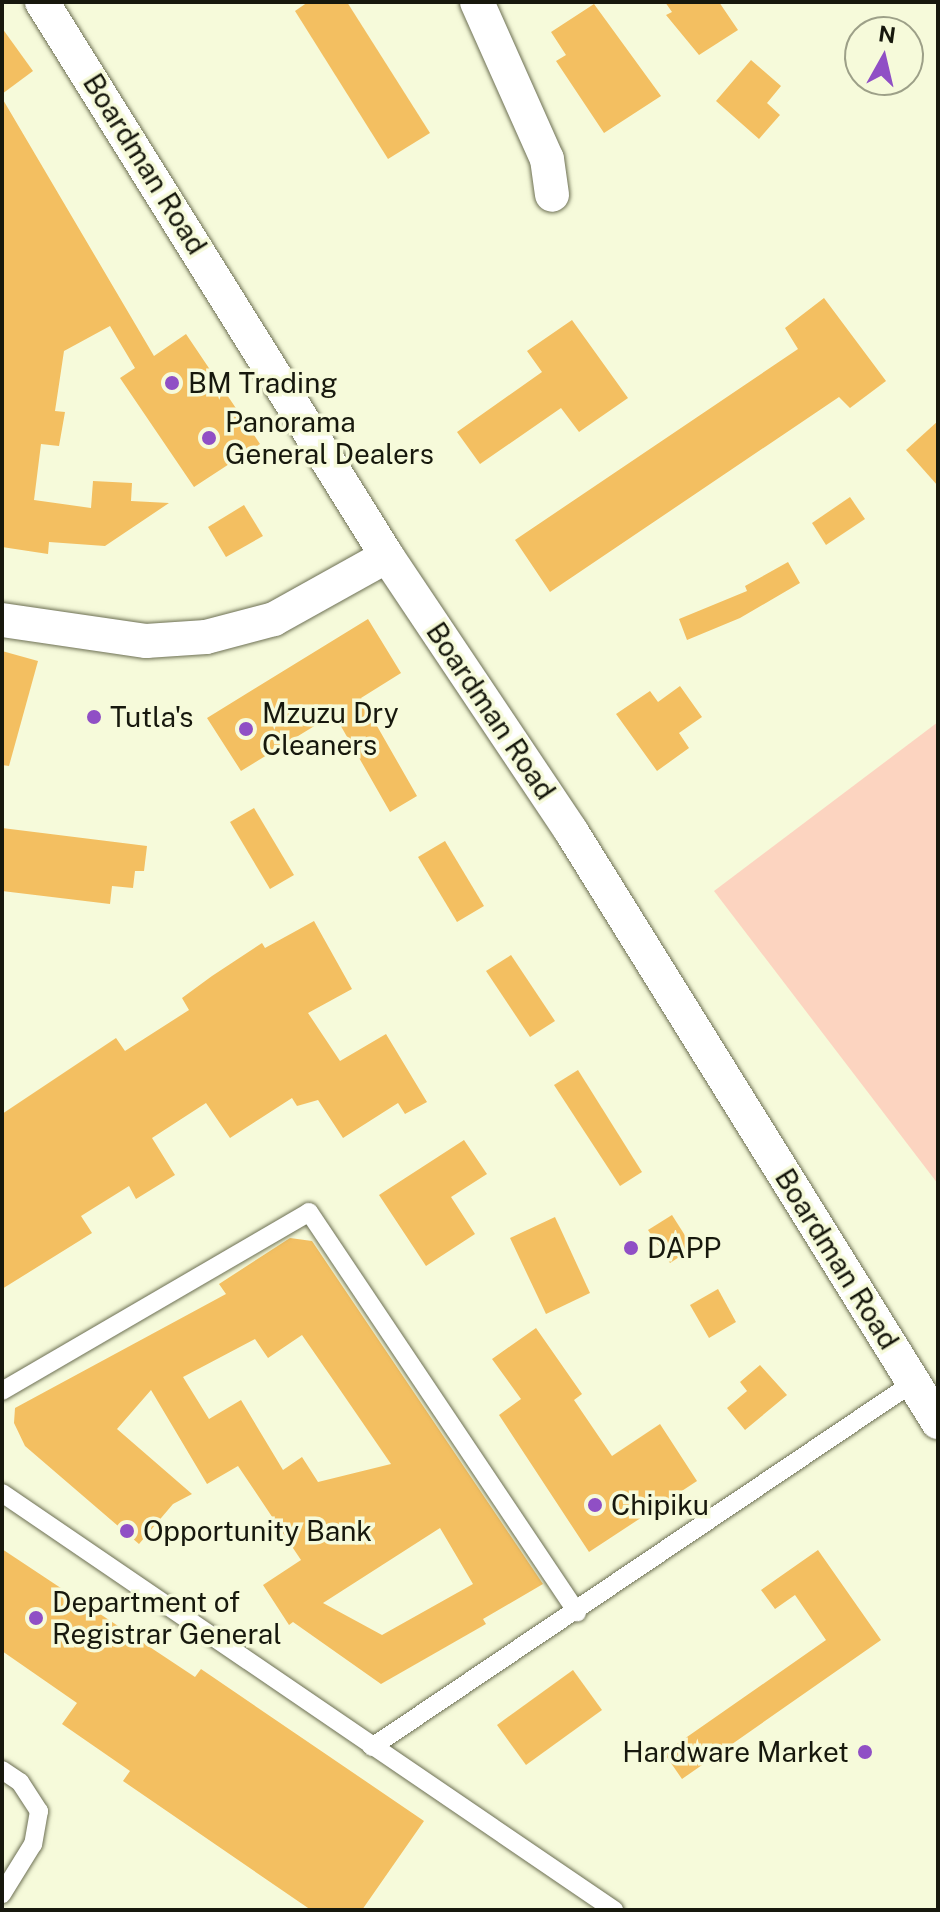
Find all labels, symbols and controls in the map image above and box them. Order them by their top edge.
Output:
north arrow [844,16,924,96]
text: N [877,20,897,48]
street label: Boardman Road [76,68,214,260]
place label: BM Trading [188,366,338,400]
marker: BM Trading [163,374,181,392]
place label: Panorama General Dealers [225,405,434,471]
marker: Panorama General Dealers [200,429,218,447]
street label: Boardman Road [419,616,563,806]
place label: Mzuzu Dry Cleaners [262,696,399,762]
place label: Tutla's [110,700,194,734]
marker: Tutla's [85,708,103,726]
marker: Mzuzu Dry Cleaners [237,720,255,738]
street label: Boardman Road [768,1163,906,1355]
place label: DAPP [647,1231,721,1265]
marker: DAPP [622,1239,640,1257]
place label: Chipiku [611,1488,709,1522]
marker: Chipiku [586,1496,604,1514]
place label: Opportunity Bank [143,1514,372,1548]
marker: Opportunity Bank [118,1522,136,1540]
place label: Department of Registrar General [52,1585,282,1651]
marker: Department of Registrar General [27,1609,45,1627]
place label: Hardware Market [622,1735,849,1769]
marker: Hardware Market [856,1743,874,1761]

